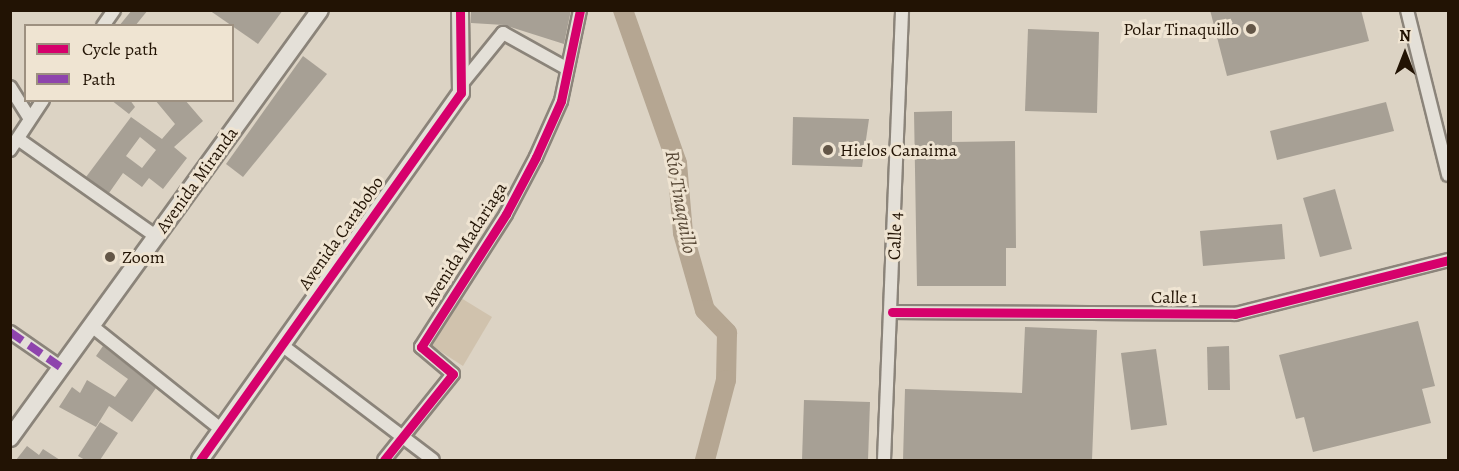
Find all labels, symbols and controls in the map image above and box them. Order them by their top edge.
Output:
place label: Polar Tinaquillo [1123,18,1239,40]
marker: Polar Tinaquillo [1244,22,1258,36]
legend [24,24,234,102]
north arrow [1375,24,1435,84]
text: N [1399,25,1411,47]
text: Cycle path [82,37,158,61]
text: Path [82,67,116,91]
street label: Avenida Miranda [151,123,243,237]
place label: Hielos Canaima [840,139,957,161]
marker: Hielos Canaima [821,143,835,157]
water label: Río Tinaquillo [660,148,702,256]
street label: Avenida Carabobo [294,172,388,294]
street label: Avenida Madariaga [418,178,512,310]
street label: Calle 4 [883,212,907,260]
place label: Zoom [122,246,165,268]
marker: Zoom [103,250,117,264]
street label: Calle 1 [1151,286,1197,308]

